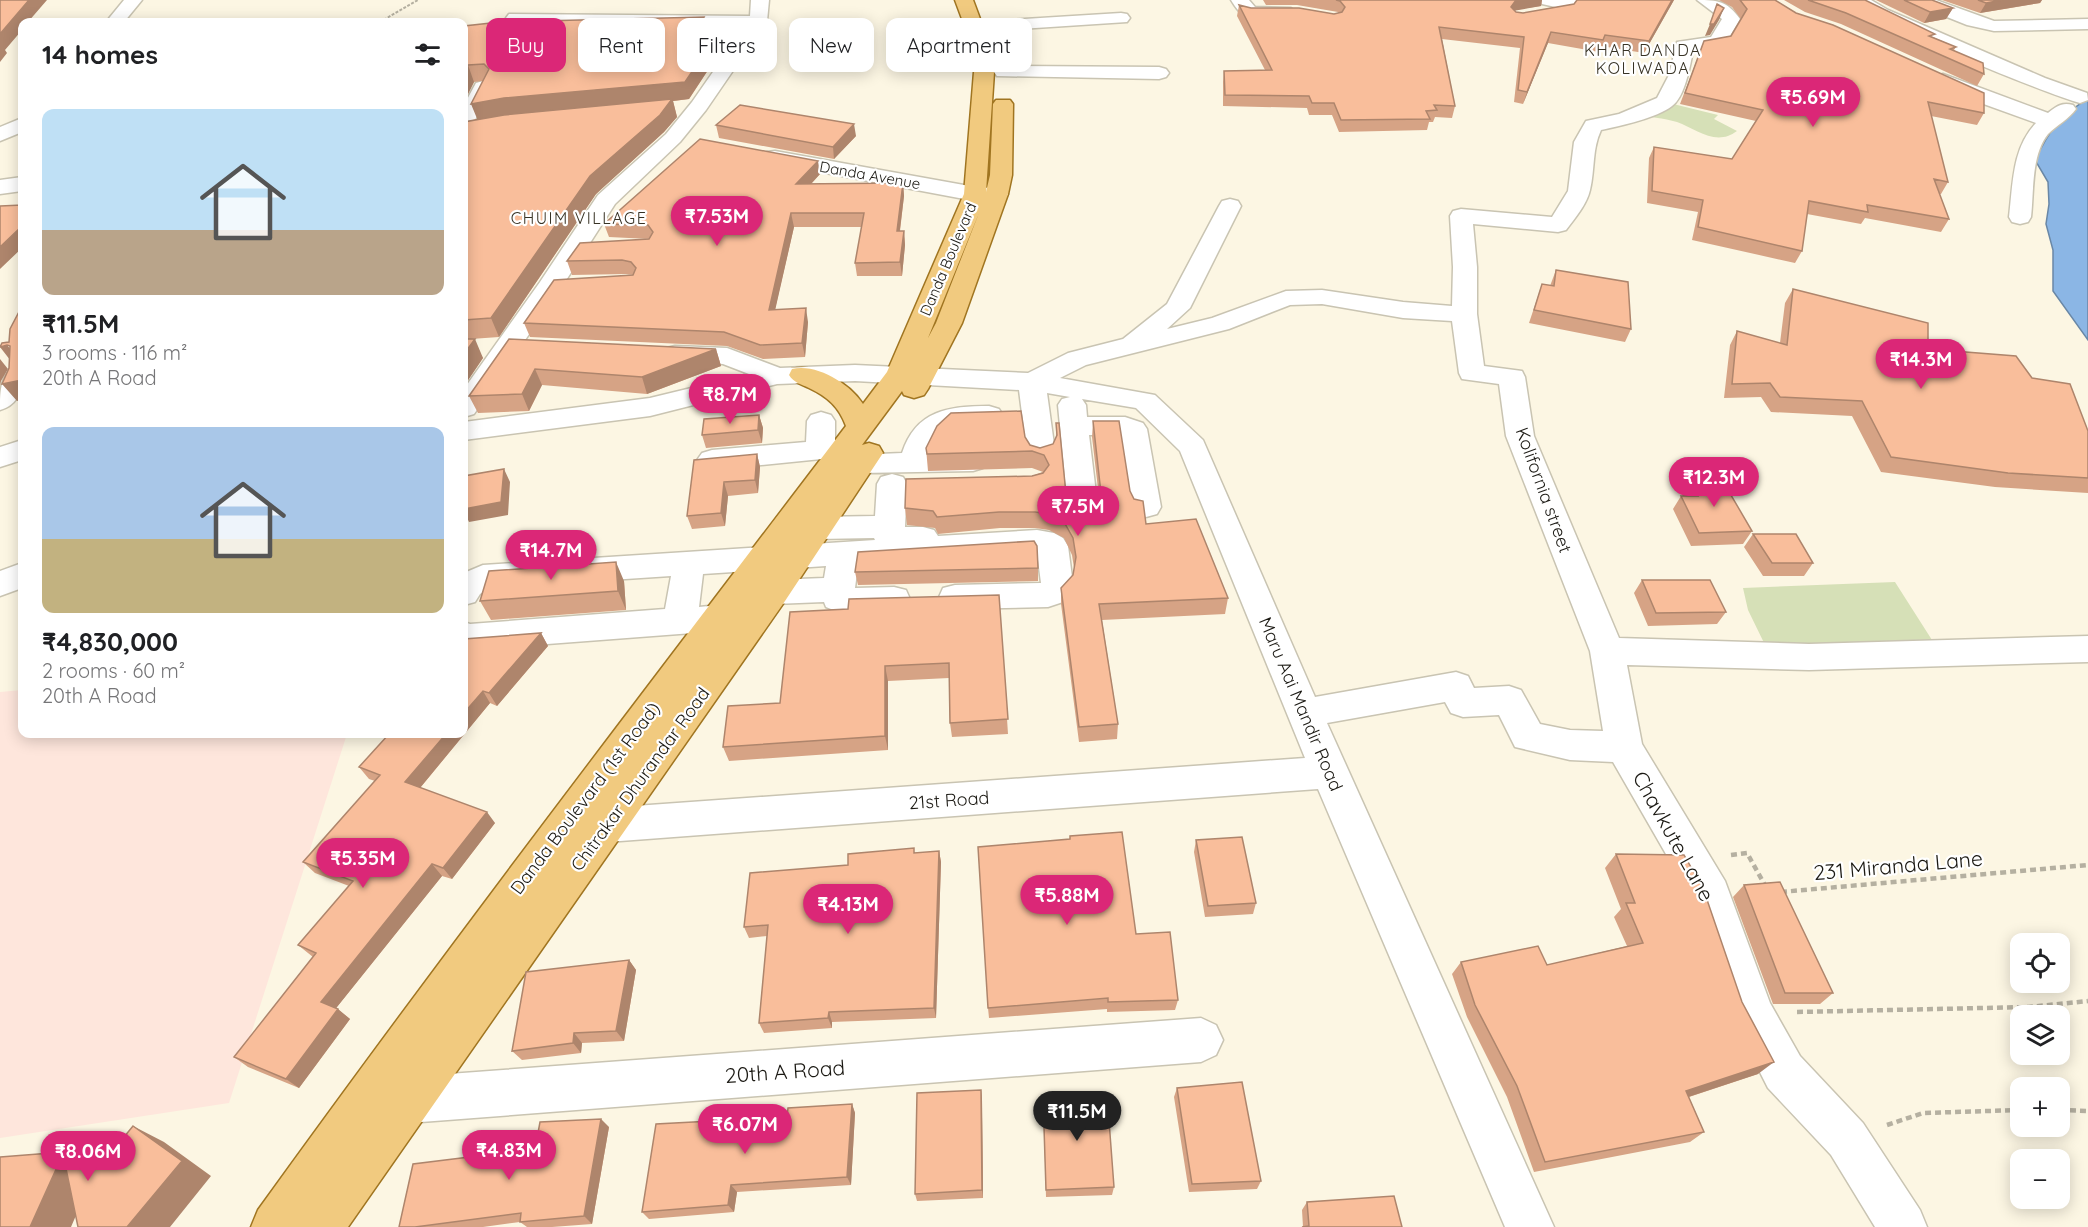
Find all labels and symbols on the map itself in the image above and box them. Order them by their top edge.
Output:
district label: KHAR DANDA KOLIWADA [1584,40,1702,78]
pin: ₹5.69M [1764,77,1862,128]
street label: Danda Avenue [818,157,922,193]
pin: ₹7.53M [668,196,766,247]
street label: Danda Boulevard [916,199,980,319]
district label: CHUIM VILLAGE [511,208,647,228]
pin: ₹14.3M [1872,339,1970,390]
pin: ₹8.7M [688,374,772,425]
street label: Kolifornia street [1511,424,1577,556]
pin: ₹12.3M [1665,457,1763,508]
pin: ₹7.5M [1036,486,1120,537]
pin: ₹14.7M [502,530,600,581]
street label: Maru Aai Mandir Road [1254,613,1348,795]
street label: Chitrakar Dhurandar Road [566,683,714,875]
street label: Danda Boulevard (1st Road) [505,697,665,899]
street label: Chavkute Lane [1628,766,1720,906]
street label: 21st Road [908,786,990,814]
pin: ₹5.35M [314,838,412,889]
street label: 231 Miranda Lane [1812,845,1984,885]
pin: ₹5.88M [1018,875,1116,926]
pin: ₹4.13M [799,884,897,935]
street label: 20th A Road [724,1054,846,1088]
pin: ₹11.5M [1028,1091,1126,1142]
pin: ₹6.07M [696,1104,794,1155]
pin: ₹4.83M [460,1130,558,1181]
pin: ₹8.06M [39,1131,137,1182]

